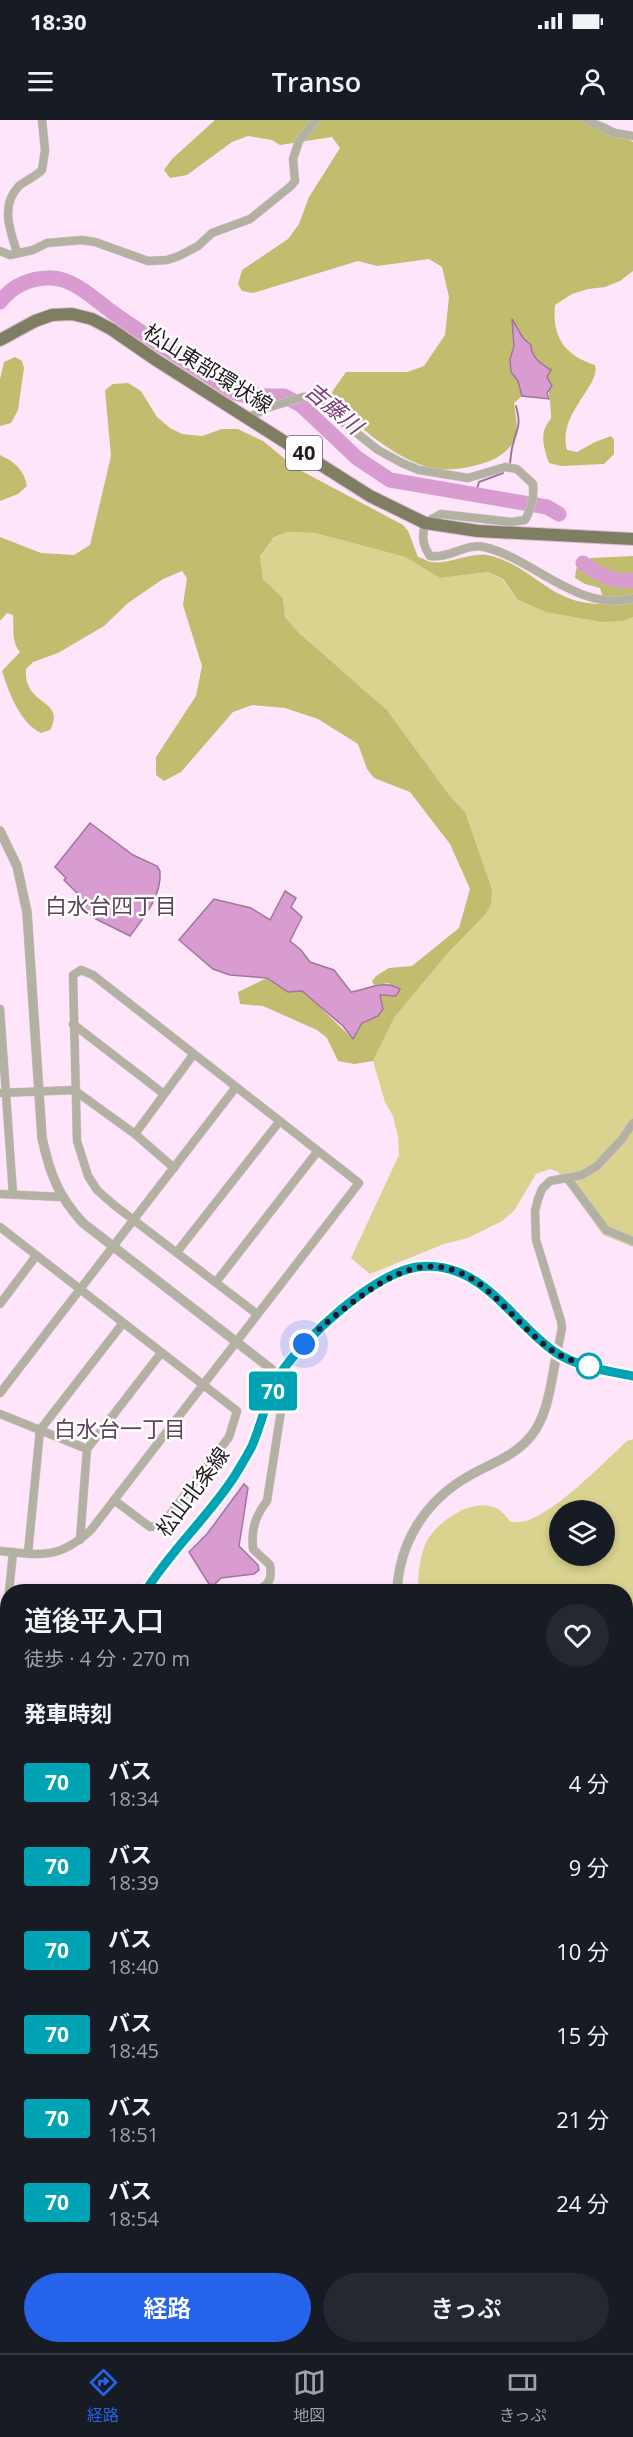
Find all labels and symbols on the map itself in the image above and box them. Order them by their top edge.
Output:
street label: 松山東部環状線 [139,317,278,419]
water label: 吉藤川 [300,375,371,441]
road number: 40 [286,436,322,470]
district label: 白水台四丁目 [45,890,177,920]
your location [289,1329,319,1359]
unlabelled marker [576,1353,602,1379]
line badge: 70 [246,1372,300,1410]
district label: 白水台一丁目 [54,1413,186,1443]
street label: 松山北条線 [149,1441,235,1542]

